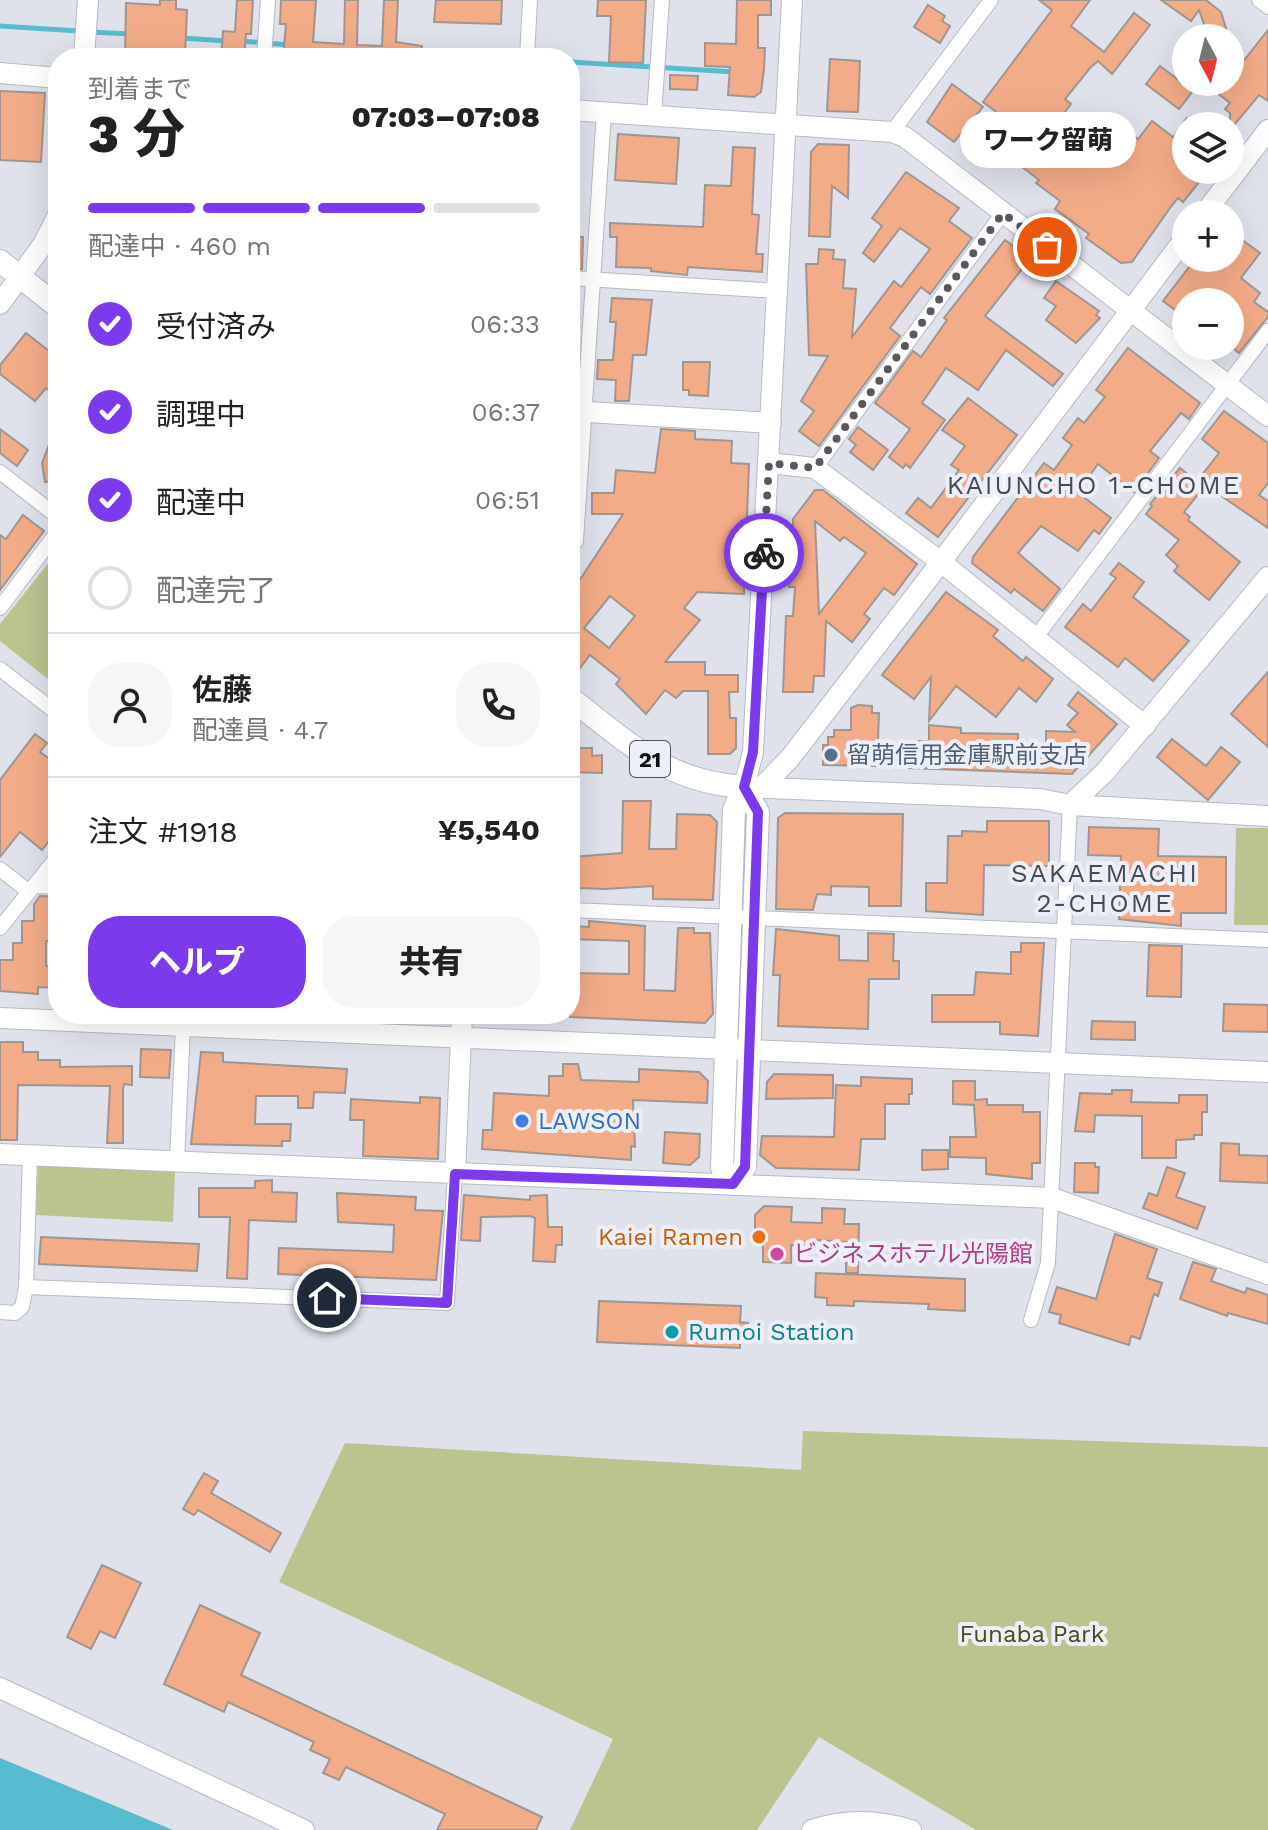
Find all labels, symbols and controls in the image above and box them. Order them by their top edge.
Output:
north arrow [1172,24,1244,96]
map controls [1172,24,1244,360]
text: 到着まで [88,74,192,104]
text: 07:03–07:08 [352,99,540,134]
text: 3 分 [88,104,185,165]
callout: ワーク留萌 [959,111,1135,167]
button: layers [1172,112,1244,184]
text: ワーク留萌 [983,125,1113,155]
button: + [1172,200,1244,272]
pin [1013,213,1081,281]
icon: bag [1025,225,1069,269]
text: 配達中 · 460 m [88,231,271,261]
button: − [1172,288,1244,360]
icon: check [88,302,132,346]
text: 受付済み [156,309,276,344]
text: 06:33 [470,309,540,339]
icon: check [88,390,132,434]
text: 調理中 [156,397,246,432]
text: 06:37 [472,397,540,427]
district label: KAIUNCHO 1-CHOME [947,470,1241,500]
icon: check [88,478,132,522]
text: 配達中 [156,485,246,520]
text: 06:51 [475,485,540,515]
courier [724,513,804,593]
icon: bike [742,531,786,575]
text: 配達完了 [156,573,276,608]
button: person [88,663,172,747]
button: phone [456,663,540,747]
text: 佐藤 [192,672,252,707]
text: 配達員 · 4.7 [192,715,328,745]
road number: 21 [630,741,670,777]
place label: 留萌信用金庫駅前支店 [847,741,1087,769]
marker: 留萌信用金庫駅前支店 [822,746,840,764]
text: ¥5,540 [438,812,540,847]
text: 注文 #1918 [88,814,238,849]
district label: SAKAEMACHI 2-CHOME [1011,858,1199,918]
button: ヘルプ [88,916,306,1008]
button: 共有 [322,916,540,1008]
place label: LAWSON [538,1107,641,1135]
marker: LAWSON [513,1112,531,1130]
place label: Kaiei Ramen [598,1223,743,1251]
marker: Kaiei Ramen [750,1228,768,1246]
place label: ビジネスホテル光陽館 [793,1240,1033,1268]
marker: ビジネスホテル光陽館 [768,1245,786,1263]
pin [293,1264,361,1332]
icon: home [305,1276,349,1320]
place label: Rumoi Station [688,1318,855,1346]
marker: Rumoi Station [663,1323,681,1341]
park label: Funaba Park [960,1620,1105,1648]

